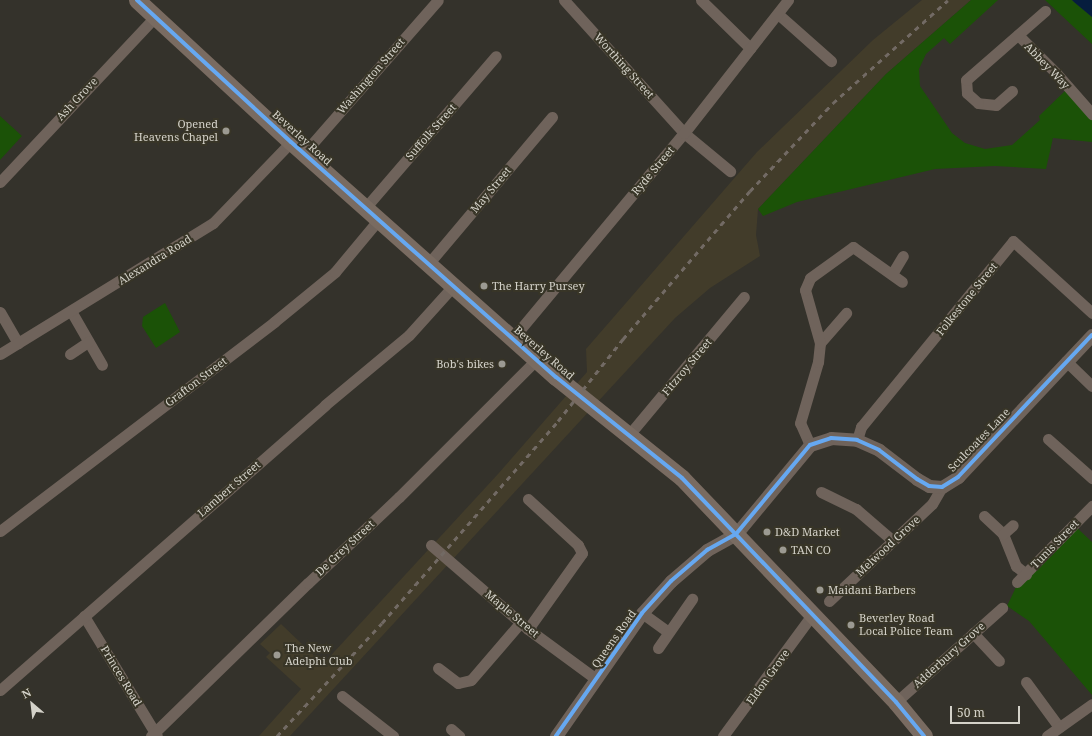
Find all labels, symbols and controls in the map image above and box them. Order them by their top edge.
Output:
street label: Worthing Street [591,31,657,101]
street label: Washington Street [334,35,408,117]
street label: Abbey Way [1022,40,1072,92]
street label: Ash Grove [54,75,100,123]
street label: Suffolk Street [403,101,459,163]
street label: Beverley Road [270,108,334,168]
place label: Opened Heavens Chapel [134,118,218,144]
marker: Opened Heavens Chapel [221,126,231,136]
street label: Ryde Street [629,144,677,198]
street label: May Street [468,164,514,216]
street label: Alexandra Road [116,232,194,288]
street label: Folkestone Street [934,260,1000,338]
place label: The Harry Pursey [492,279,585,293]
marker: The Harry Pursey [479,281,489,291]
street label: Beverley Road [511,323,577,383]
street label: Fitzroy Street [659,336,715,398]
street label: Grafton Street [163,354,229,410]
place label: Bob's bikes [436,357,494,371]
marker: Bob's bikes [497,359,507,369]
street label: Sculcoates Lane [945,405,1013,475]
street label: Lambert Street [195,458,263,520]
street label: Melwood Grove [853,513,923,579]
street label: De Grey Street [313,517,377,579]
street label: Tunis Street [1028,517,1082,571]
place label: D&D Market [775,525,840,539]
marker: D&D Market [762,527,772,537]
place label: TAN CO [791,543,831,557]
marker: TAN CO [778,545,788,555]
place label: Maidani Barbers [828,583,916,597]
marker: Maidani Barbers [815,585,825,595]
street label: Maple Street [482,588,542,640]
street label: Queens Road [589,607,639,671]
place label: Beverley Road Local Police Team [859,612,953,638]
street label: Adderbury Grove [910,619,988,691]
marker: Beverley Road Local Police Team [846,620,856,630]
place label: The New Adelphi Club [285,642,353,668]
street label: Princes Road [98,643,144,709]
street label: Eldon Grove [744,647,792,707]
marker: The New Adelphi Club [272,650,282,660]
north arrow [12,684,52,724]
text: N [19,684,33,702]
scale bar [952,698,1022,724]
text: 50 m [957,704,985,721]

